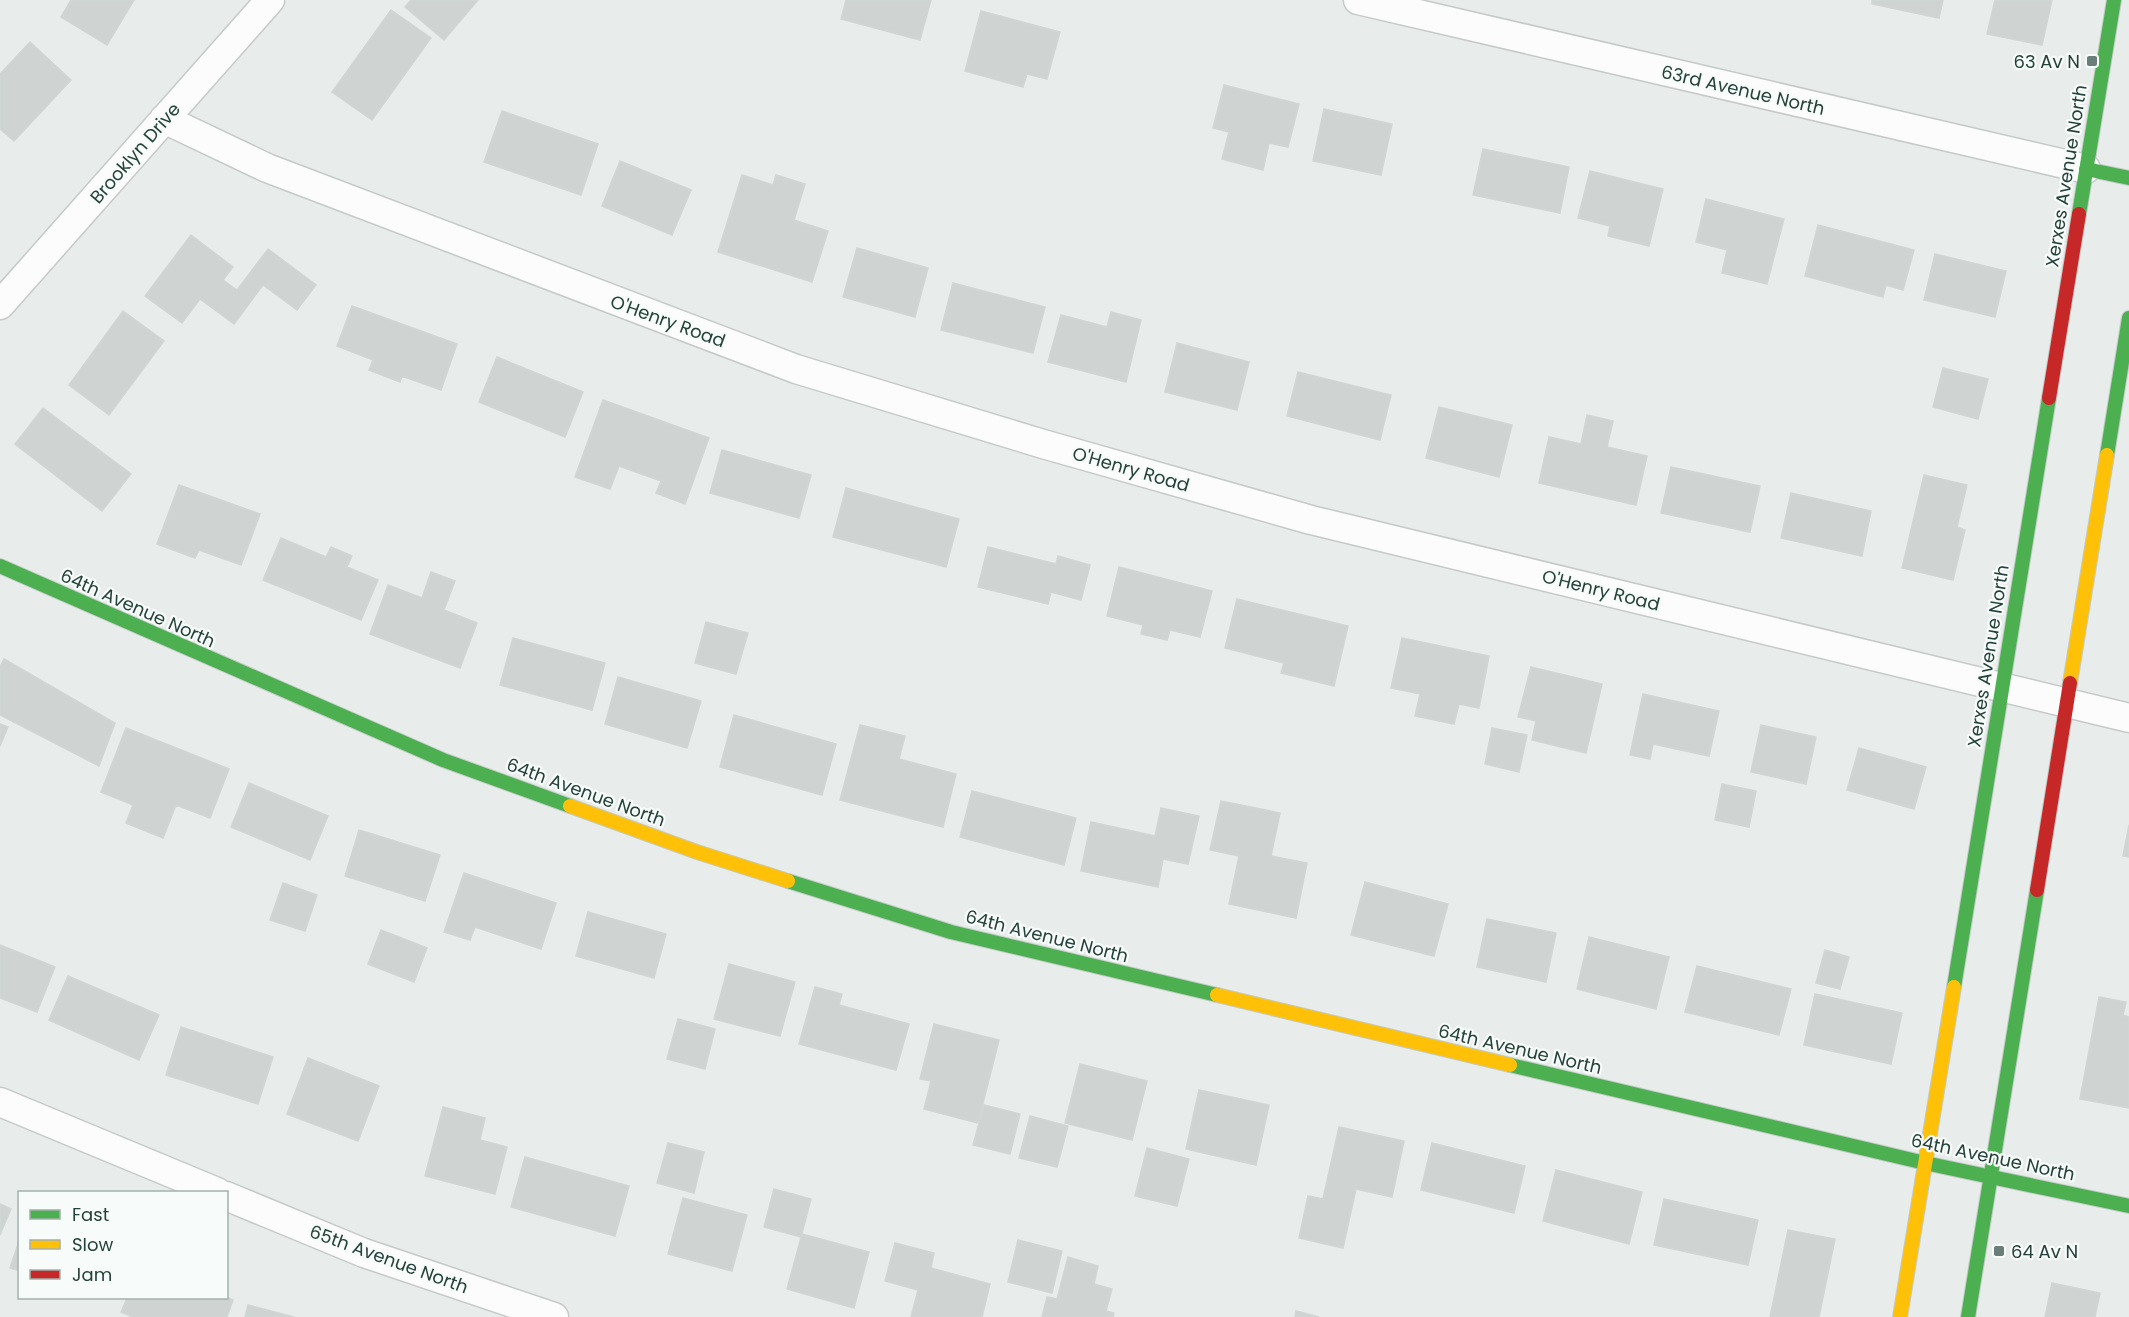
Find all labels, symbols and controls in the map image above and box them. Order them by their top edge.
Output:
place label: 63 Av N [2013,49,2080,74]
marker: 63 Av N [2085,54,2099,68]
street label: 63rd Avenue North [1659,59,1827,121]
street label: Xerxes Avenue North [2039,83,2093,269]
street label: Brooklyn Drive [84,97,186,209]
street label: O'Henry Road [607,289,729,353]
street label: O'Henry Road [1070,440,1192,498]
street label: 64th Avenue North [57,563,219,653]
street label: O'Henry Road [1539,563,1663,617]
street label: Xerxes Avenue North [1961,563,2015,749]
street label: 64th Avenue North [503,752,669,832]
street label: 64th Avenue North [963,904,1131,968]
street label: 64th Avenue North [1436,1018,1604,1080]
street label: 64th Avenue North [1909,1127,2077,1187]
legend [18,1191,228,1299]
text: Fast [72,1202,109,1227]
street label: 65th Avenue North [306,1219,472,1299]
text: Slow [72,1232,114,1257]
place label: 64 Av N [2011,1239,2078,1264]
marker: 64 Av N [1992,1244,2006,1258]
text: Jam [72,1262,112,1287]

